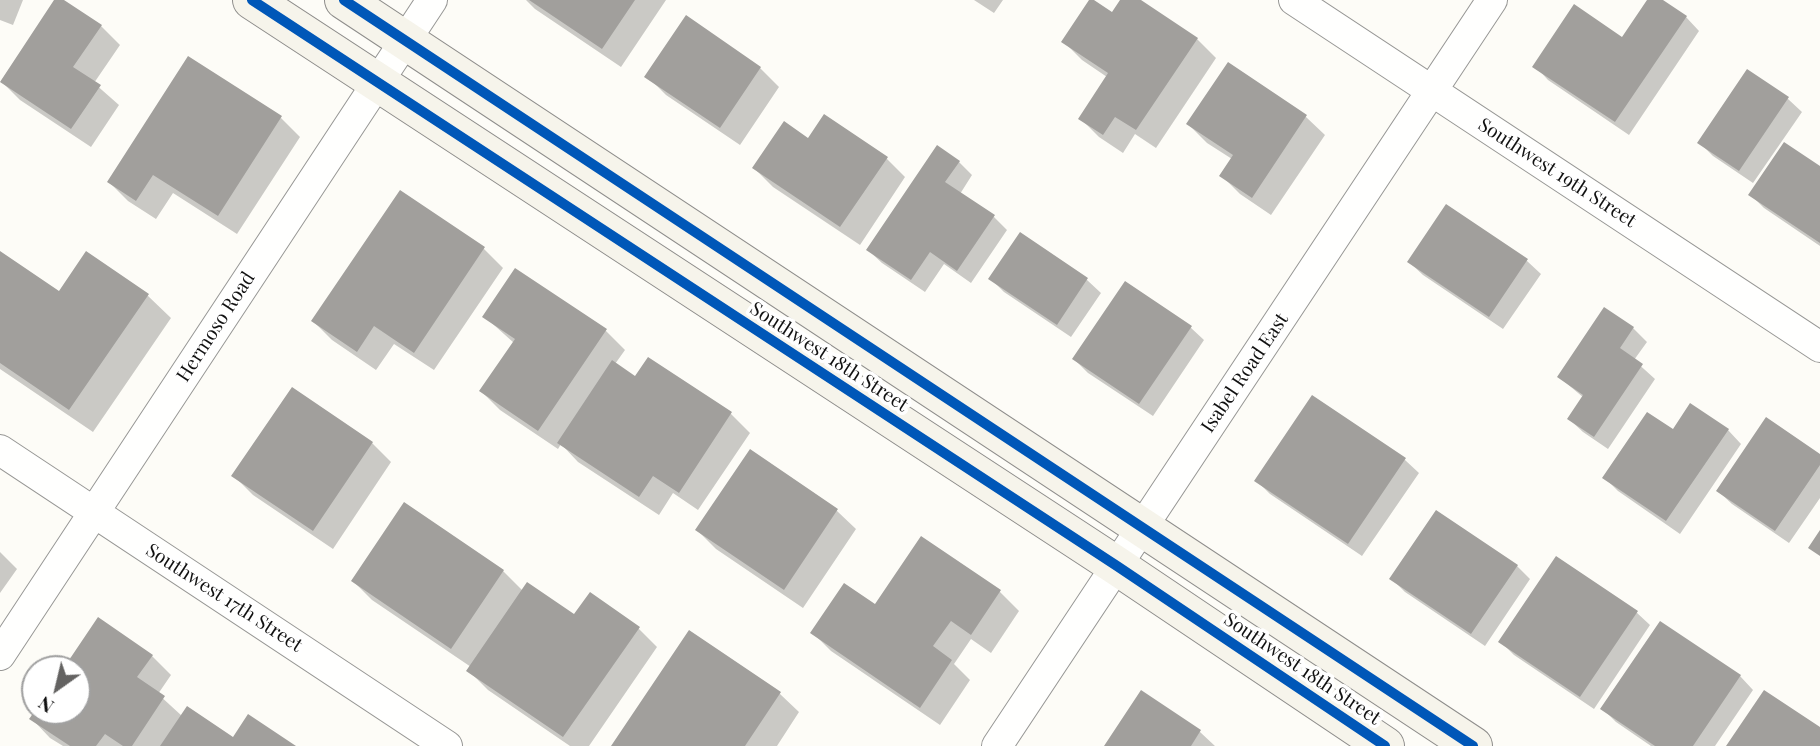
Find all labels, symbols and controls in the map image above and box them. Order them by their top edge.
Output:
street label: Southwest 19th Street [1474,113,1640,233]
street label: Hermoso Road [172,268,260,386]
street label: Southwest 18th Street [746,297,912,417]
street label: Isabel Road East [1197,309,1293,437]
street label: Southwest 17th Street [142,539,306,657]
street label: Southwest 18th Street [1219,608,1385,730]
north arrow [21,655,91,725]
text: N [32,691,58,720]

